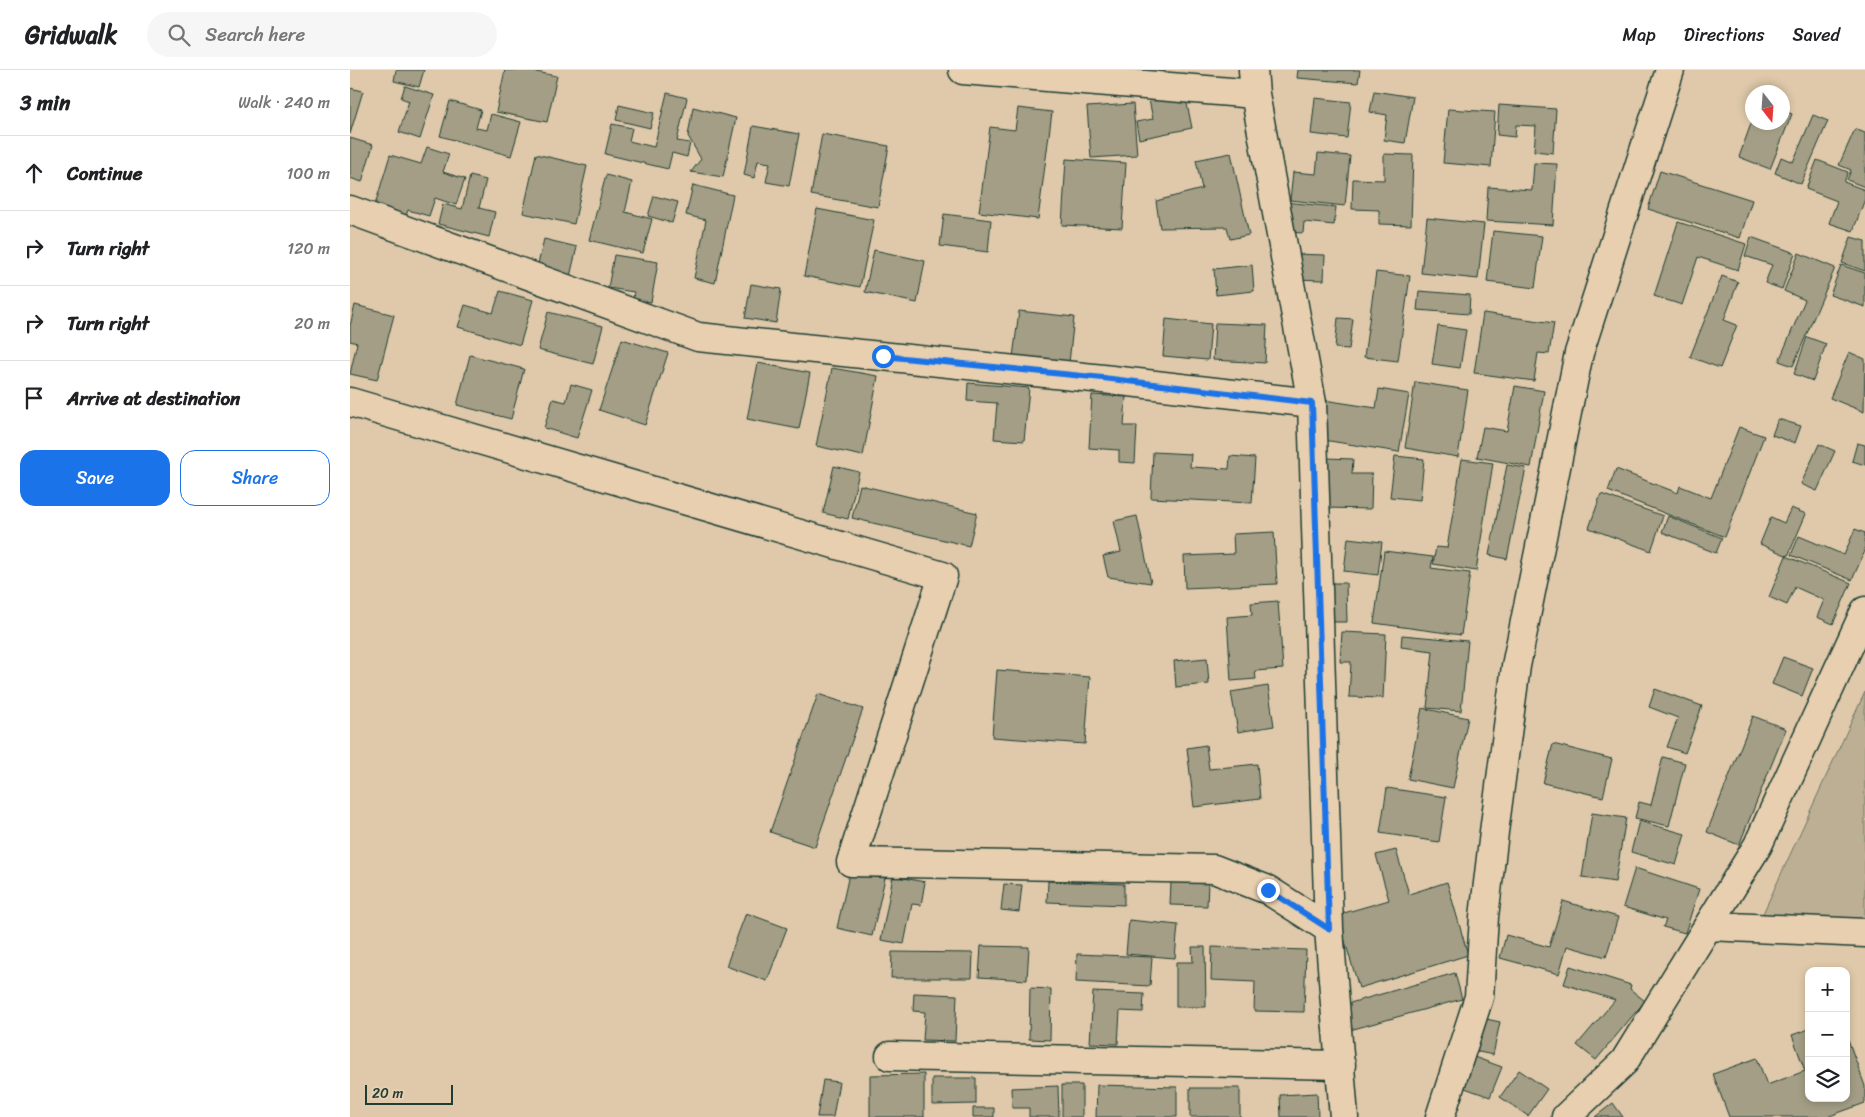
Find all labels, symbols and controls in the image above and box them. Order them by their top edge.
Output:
search box [147,12,497,57]
text: Gridwalk [25,14,117,56]
text: Search here [205,18,305,51]
text: Map [1623,19,1656,51]
text: Directions [1684,19,1765,51]
text: Saved [1793,19,1840,51]
icon: search [165,21,193,49]
text: 3 min [20,84,70,122]
north arrow [1745,85,1790,130]
text: Walk · 240 m [238,88,330,117]
text: Continue [67,157,143,190]
icon: ahead [20,159,48,187]
text: 100 m [286,159,330,188]
text: Turn right [67,232,149,265]
icon: right [20,234,48,262]
text: 120 m [287,234,330,263]
text: Turn right [67,307,149,340]
icon: right [20,309,48,337]
text: 20 m [294,309,330,338]
route start [872,345,895,368]
text: Arrive at destination [67,382,240,415]
icon: arrive [20,384,48,412]
button: Save [20,450,170,506]
button: Share [180,450,330,506]
route end [1257,879,1280,902]
map controls [1805,967,1850,1102]
button: + [1805,967,1850,1012]
button: − [1805,1012,1850,1057]
button: layers [1805,1057,1850,1102]
text: 20 m [372,1081,403,1106]
scale bar [365,1082,452,1105]

